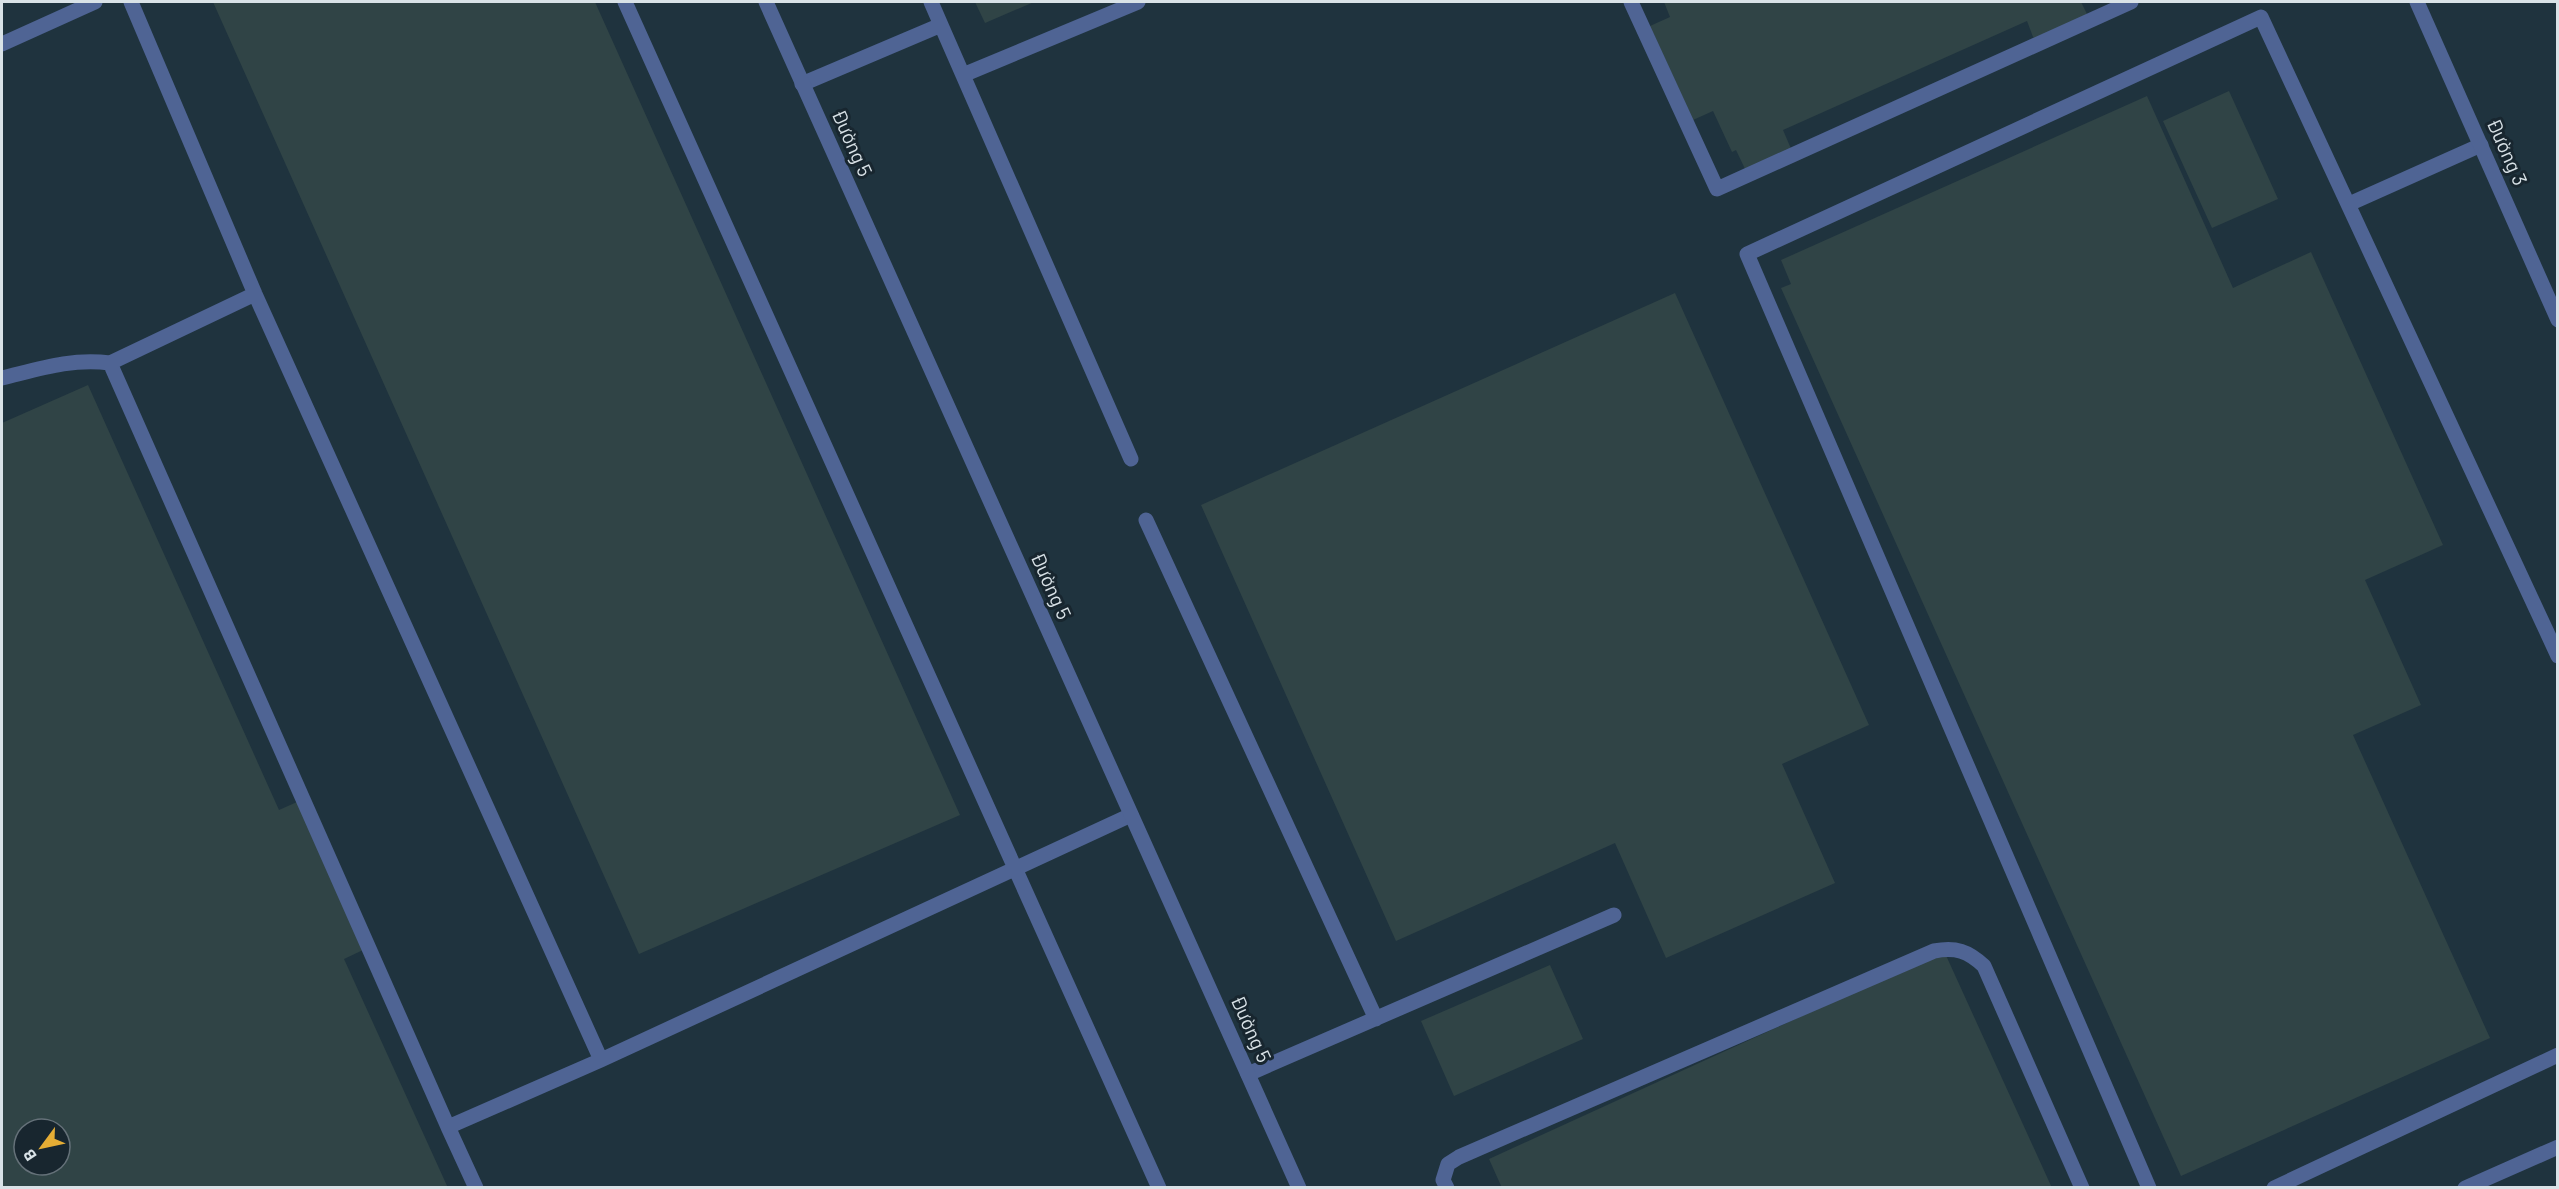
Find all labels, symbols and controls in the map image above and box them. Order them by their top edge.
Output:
street label: Đường 5 [828,105,878,180]
street label: Đường 3 [2483,114,2533,189]
street label: Đường 5 [1027,548,1077,623]
street label: Đường 5 [1227,991,1277,1066]
north arrow [12,1117,72,1177]
text: B [18,1146,40,1165]

